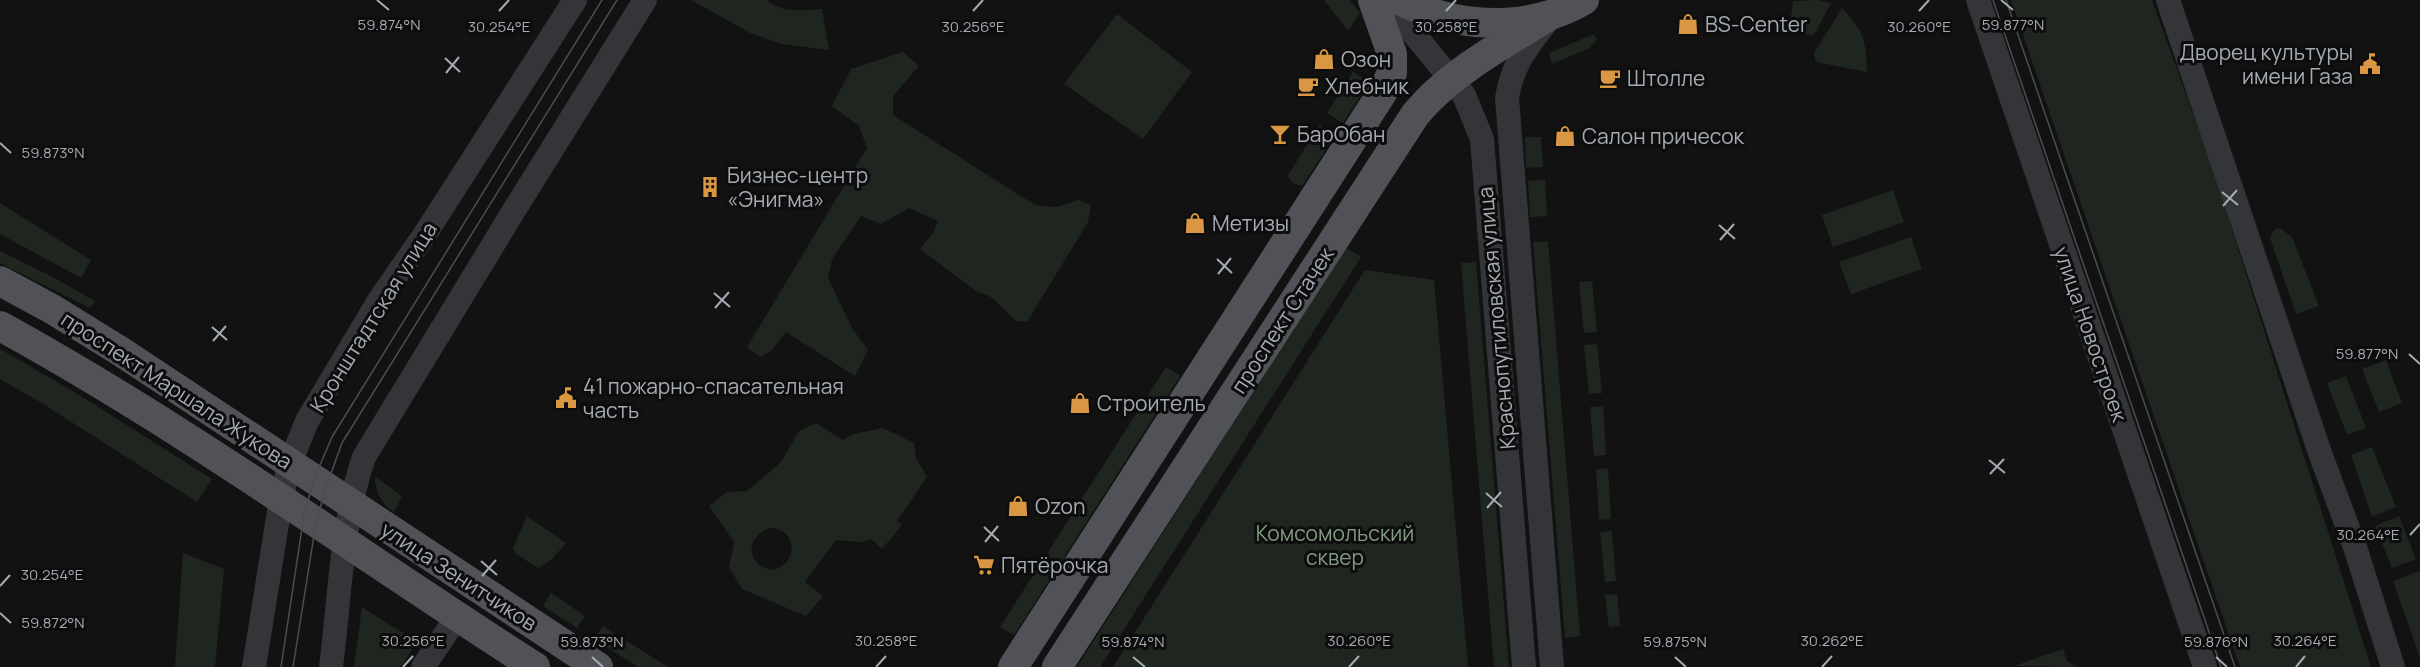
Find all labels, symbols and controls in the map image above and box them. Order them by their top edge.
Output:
place label: BS-Сеntеr [1705,10,1808,38]
shop icon: BS-Сеntеr [1676,12,1700,36]
text: 59.874°N [358,14,420,35]
text: 59.877°N [1982,14,2044,35]
text: 30.254°E [468,16,530,37]
text: 30.256°E [941,16,1005,37]
text: 30.258°E [1415,16,1477,37]
text: 30.260°E [1887,16,1951,37]
place label: Дворец культуры имени Газа [2180,38,2353,90]
place label: Озон [1341,45,1391,73]
shop icon: Озон [1312,47,1336,71]
public building icon: Дворец культуры имени Газа [2358,52,2382,76]
place label: Штолле [1627,64,1705,92]
cafe icon: Штолле [1598,66,1622,90]
place label: Хлебник [1325,72,1409,100]
cafe icon: Хлебник [1296,74,1320,98]
place label: БарОбан [1297,120,1385,148]
bar icon: БарОбан [1268,122,1292,146]
place label: Салон причесок [1582,122,1745,150]
shop icon: Салон причесок [1553,124,1577,148]
text: 59.873°N [21,142,85,163]
place label: Бизнес-центр «Энигма» [727,161,868,213]
building icon: Бизнес-центр «Энигма» [698,175,722,199]
street label: Краснопутиловская улица [1471,186,1521,450]
place label: Метизы [1212,209,1289,237]
shop icon: Метизы [1183,211,1207,235]
street label: Кронштадтская улица [303,217,443,417]
street label: проспект Стачек [1224,241,1340,398]
street label: улица Новостроек [2048,243,2134,426]
street label: проспект Маршала Жукова [56,305,298,475]
text: 59.877°N [2336,343,2398,364]
place label: 41 пожарно-спасательная часть [583,372,844,424]
public building icon: 41 пожарно-спасательная часть [554,386,578,410]
place label: Строитель [1097,389,1206,417]
shop icon: Строитель [1068,391,1092,415]
place label: Ozon [1035,492,1085,520]
shop icon: Ozon [1006,494,1030,518]
street label: улица Зенитчиков [376,515,542,637]
park label: Комсомольский сквер [1256,519,1414,571]
text: 30.264°E [2336,524,2400,545]
place label: Пятёрочка [1001,551,1108,579]
supermarket icon: Пятёрочка [972,553,996,577]
text: 30.254°E [21,564,83,585]
text: 59.872°N [21,612,85,633]
text: 30.256°E [381,630,445,651]
text: 30.258°E [855,630,917,651]
text: 30.260°E [1327,630,1391,651]
text: 30.262°E [1801,630,1863,651]
text: 30.264°E [2273,630,2337,651]
text: 59.873°N [560,631,624,652]
text: 59.874°N [1102,631,1164,652]
text: 59.875°N [1643,631,1707,652]
text: 59.876°N [2184,631,2248,652]

